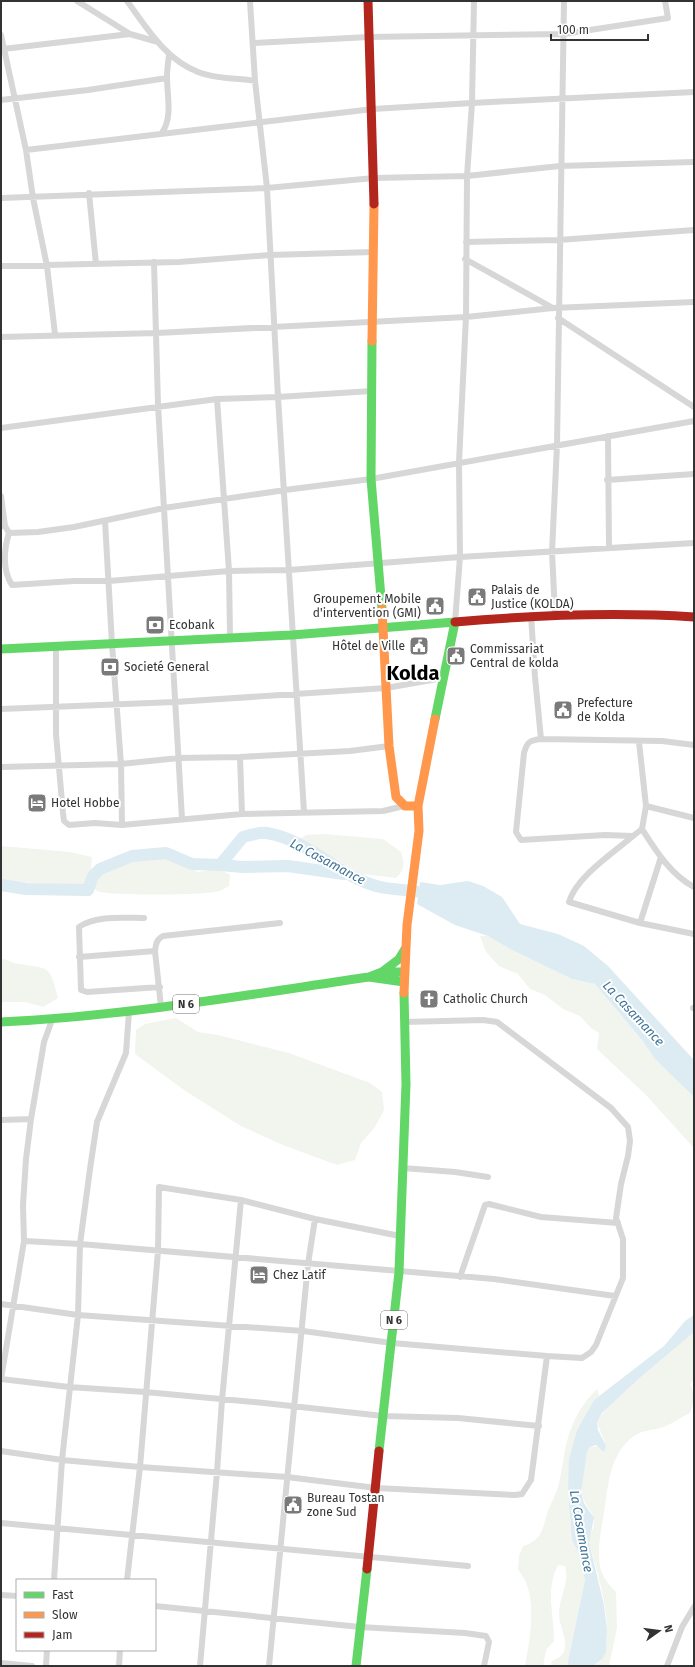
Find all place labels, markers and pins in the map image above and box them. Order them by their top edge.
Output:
place label: Palais de Justice (KOLDA) [491,583,574,611]
public building icon: Palais de Justice (KOLDA) [466,586,488,608]
place label: Groupement Mobile d'intervention (GMI) [313,592,421,620]
public building icon: Groupement Mobile d'intervention (GMI) [424,595,446,617]
bank icon: Ecobank [144,614,166,636]
place label: Ecobank [169,618,215,632]
public building icon: Hôtel de Ville [408,635,430,657]
place label: Hôtel de Ville [332,639,405,653]
place label: Commissariat Central de kolda [470,642,559,670]
public building icon: Commissariat Central de kolda [445,645,467,667]
bank icon: Societé General [99,656,121,678]
place label: Societé General [124,660,209,674]
place label: Prefecture de Kolda [577,696,633,724]
public building icon: Prefecture de Kolda [552,699,574,721]
hotel icon: Hotel Hobbe [26,792,48,814]
place label: Hotel Hobbe [51,796,120,810]
church icon: Catholic Church [418,988,440,1010]
place label: Catholic Church [443,992,528,1006]
hotel icon: Chez Latif [248,1264,270,1286]
place label: Chez Latif [273,1268,327,1282]
place label: Bureau Tostan zone Sud [307,1491,385,1519]
public building icon: Bureau Tostan zone Sud [282,1494,304,1516]

